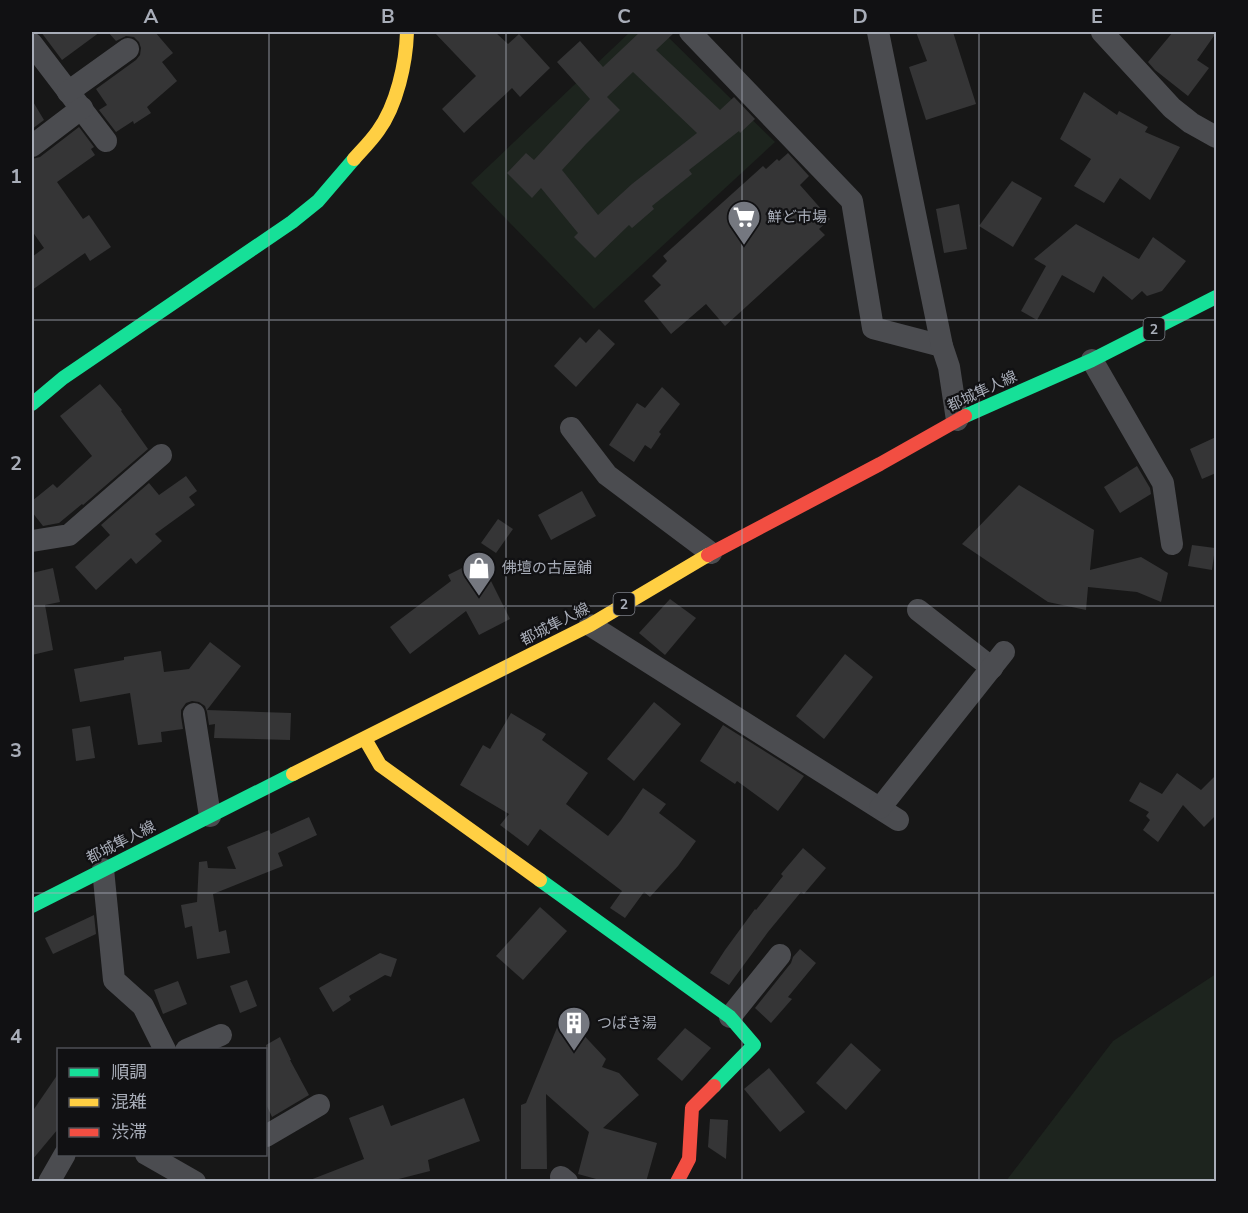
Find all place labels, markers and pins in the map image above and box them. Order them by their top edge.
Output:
supermarket icon: 鮮ど市場 [726,199,762,246]
place label: 鮮ど市場 [767,207,827,227]
shop icon: 佛壇の古屋鋪 [461,550,497,597]
place label: 佛壇の古屋鋪 [502,558,592,578]
building icon: つばき湯 [556,1005,592,1052]
place label: つばき湯 [597,1013,657,1033]

